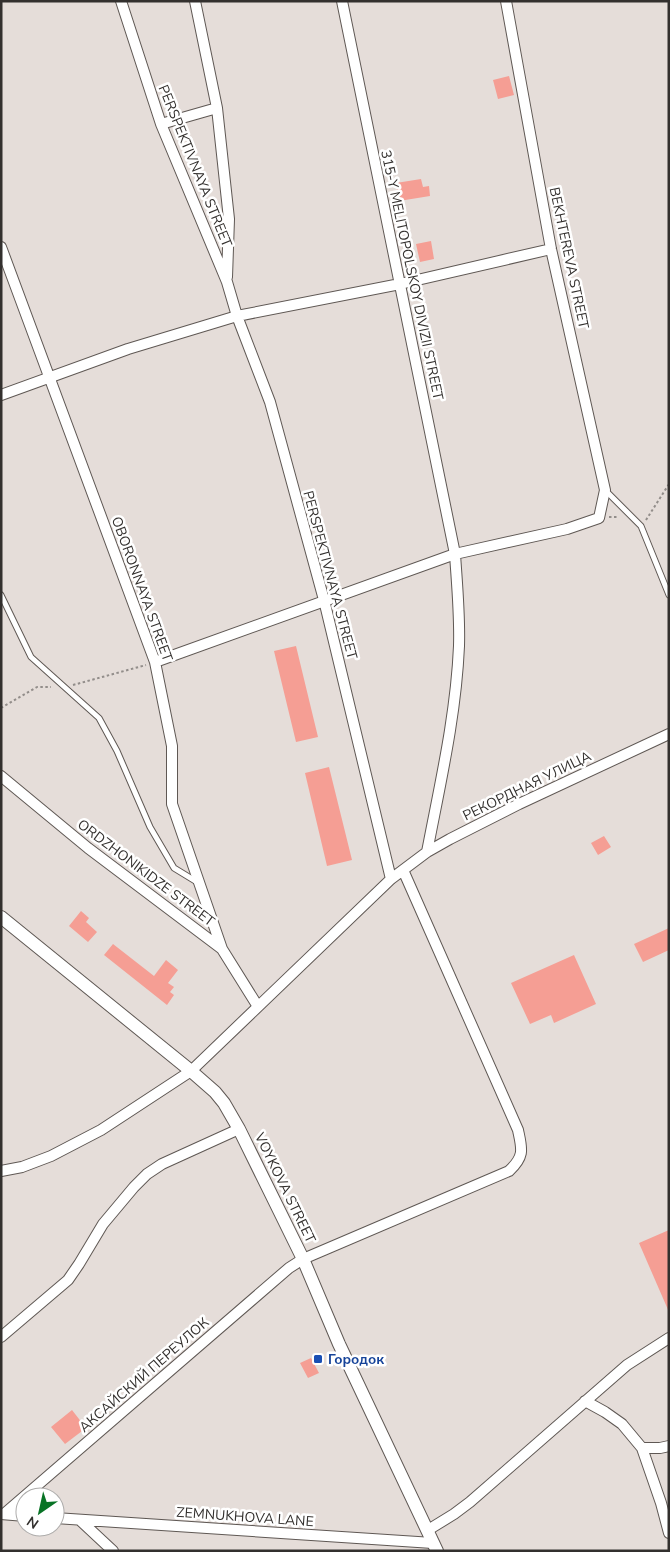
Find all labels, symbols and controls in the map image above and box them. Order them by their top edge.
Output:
street label: PERSPEKTIVNAYA STREET [154,82,237,251]
street label: 315-Y MELITOPOLSKOY DIVIZII STREET [376,148,448,402]
street label: BEKHTEREVA STREET [545,185,593,331]
street label: PERSPEKTIVNAYA STREET [298,489,362,662]
street label: OBORONNAYA STREET [107,514,177,665]
street label: РЕКОРДНАЯ УЛИЦА [460,747,594,825]
street label: ORDZHONIKIDZE STREET [74,815,219,931]
street label: VOYKOVA STREET [250,1129,320,1247]
street label: АКСАЙСКИЙ ПЕРЕУЛОК [75,1313,213,1437]
place label: Городок [328,1350,384,1369]
marker: Городок [312,1353,324,1365]
north arrow [15,1487,65,1537]
street label: ZEMNUKHOVA LANE [176,1503,314,1531]
text: N [23,1512,43,1533]

